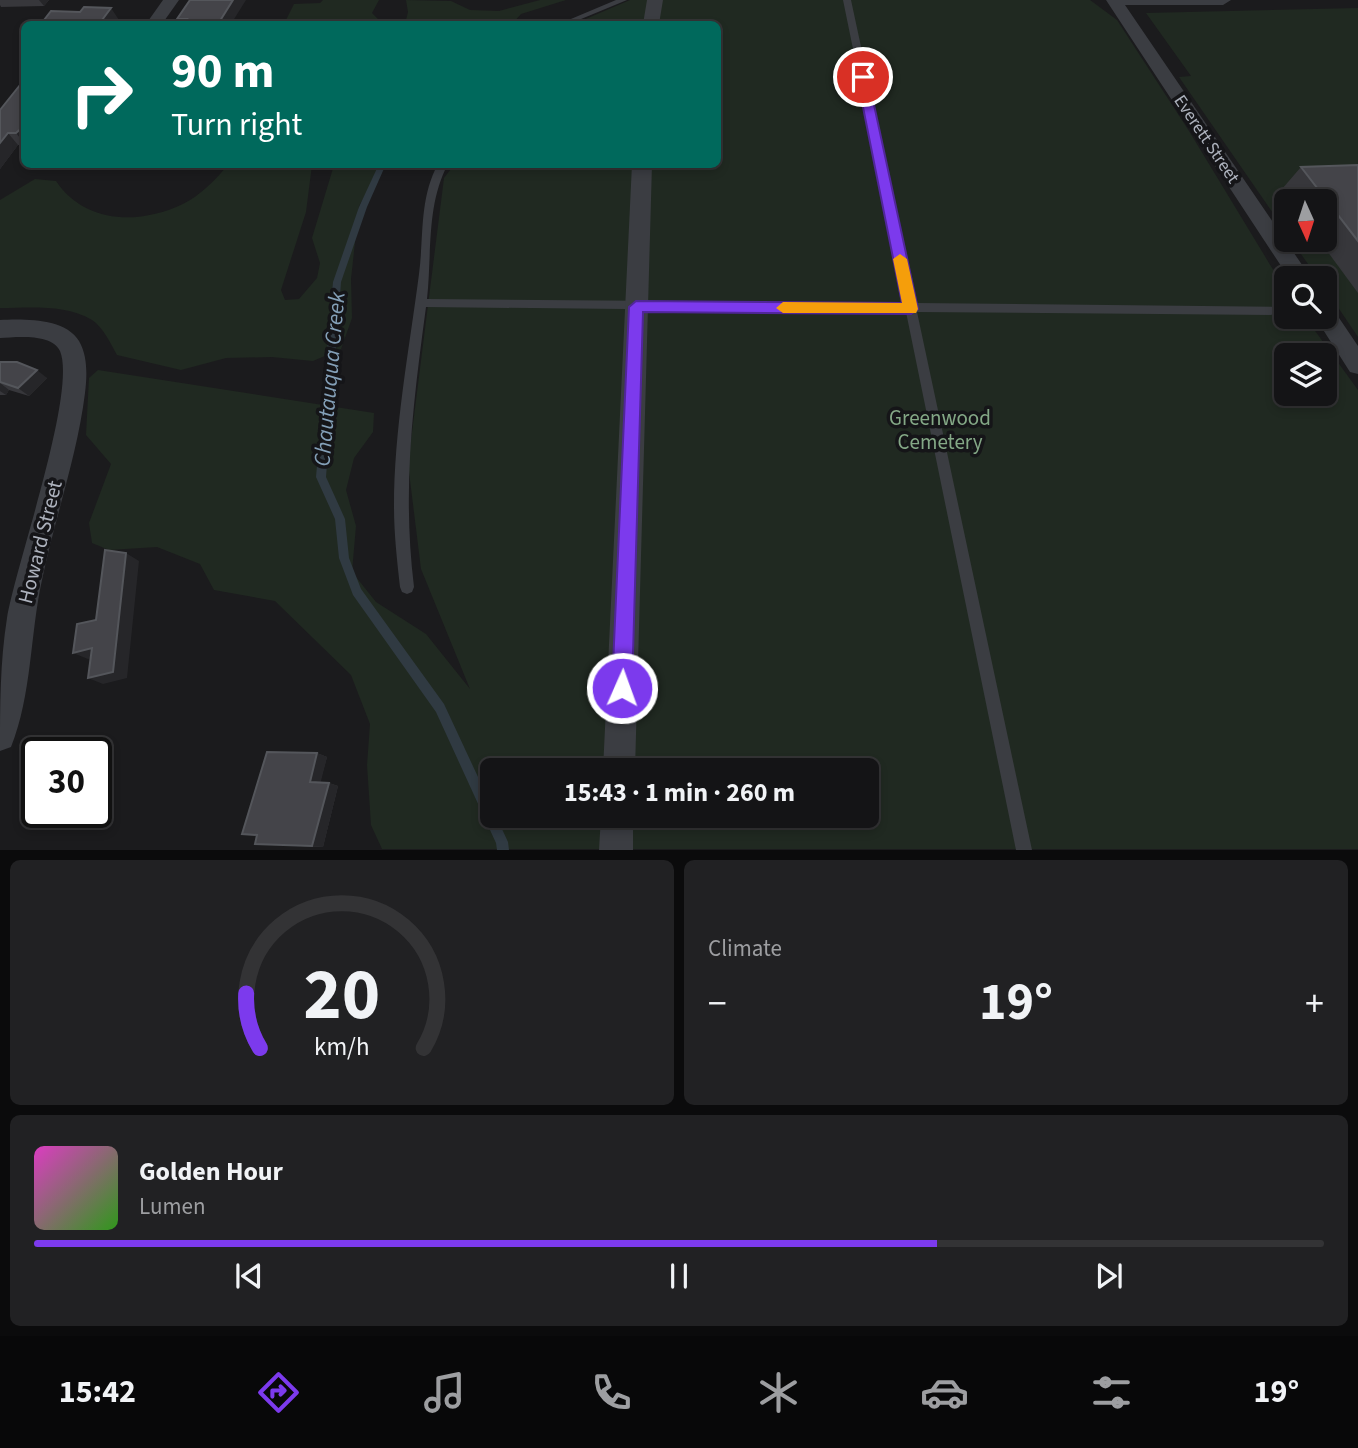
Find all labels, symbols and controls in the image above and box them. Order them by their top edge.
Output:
text: 90 m [171,37,275,107]
pin [833,47,893,107]
icon: right [56,49,147,140]
icon: arrive [844,58,882,96]
street label: Everett Street [1168,90,1245,189]
text: Turn right [171,102,302,148]
north arrow [1274,189,1337,252]
map controls [1274,189,1337,406]
button: search [1274,266,1337,329]
water label: Chautauqua Creek [305,289,354,468]
button: layers [1274,343,1337,406]
park label: Greenwood Cemetery [889,403,991,457]
street label: Howard Street [10,477,70,607]
position arrow [585,651,659,725]
speed limit sign: 30 [21,737,112,828]
text: 15:43 · 1 min · 260 m [564,774,795,811]
text: Climate [708,932,782,965]
text: 20 [304,944,380,1048]
text: 19° [979,966,1053,1040]
text: − [708,977,727,1031]
text: + [1305,977,1324,1031]
text: km/h [314,1029,370,1065]
text: Golden Hour [139,1153,283,1190]
text: Lumen [139,1190,206,1223]
icon: previous [230,1257,268,1295]
icon: pause [660,1257,698,1295]
icon: next [1090,1257,1128,1295]
icon: directions [254,1368,303,1417]
icon: music [420,1368,469,1417]
icon: phone [587,1368,636,1417]
icon: climate [754,1368,803,1417]
icon: car [920,1368,969,1417]
icon: filters [1087,1368,1136,1417]
text: 15:42 [59,1369,136,1415]
text: 19° [1254,1369,1299,1415]

